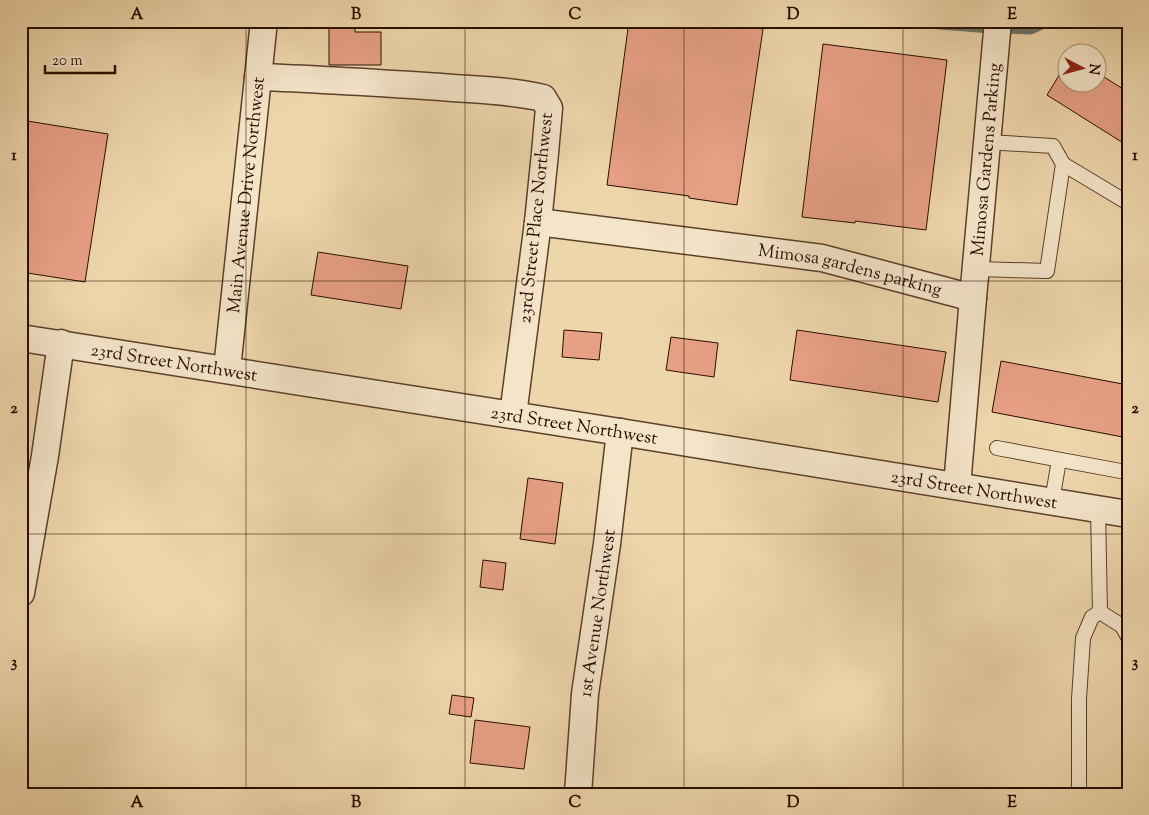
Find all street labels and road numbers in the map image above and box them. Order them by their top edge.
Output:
street label: Mimosa Gardens Parking [966,62,1009,257]
street label: Main Avenue Drive Northwest [222,76,273,315]
street label: 23rd Street Place Northwest [513,111,561,325]
street label: Mimosa gardens parking [756,239,945,304]
street label: 23rd Street Northwest [89,338,259,390]
street label: 23rd Street Northwest [489,401,659,453]
street label: 23rd Street Northwest [889,465,1059,517]
street label: 1st Avenue Northwest [574,528,624,699]

